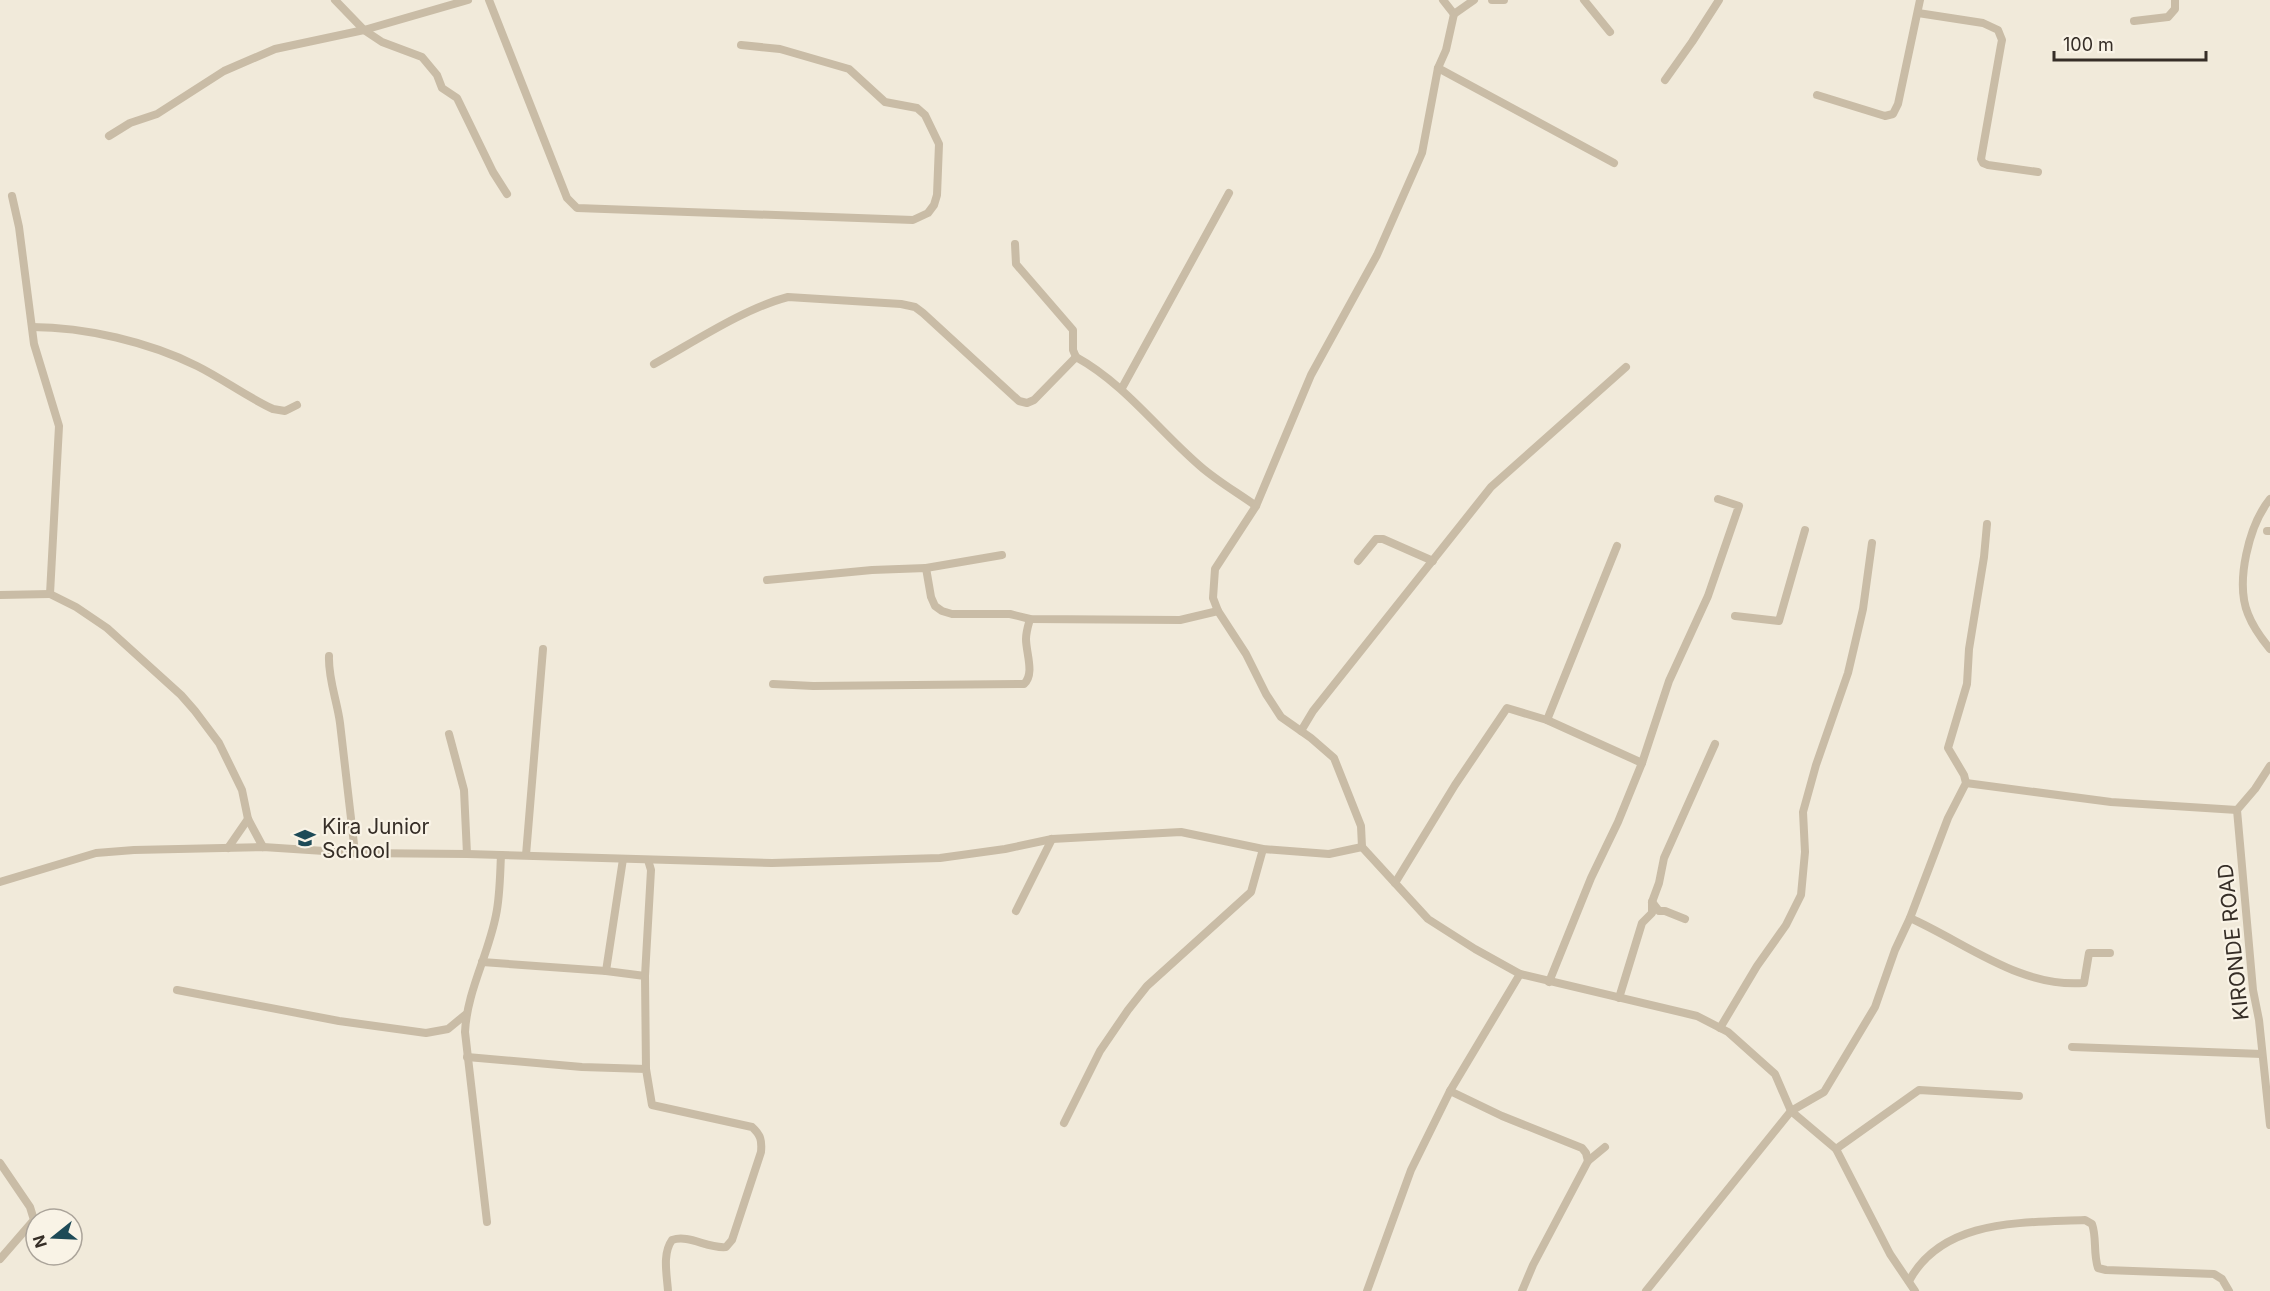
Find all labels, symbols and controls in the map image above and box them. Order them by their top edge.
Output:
scale bar [2054,24,2206,62]
text: 100 m [2063,34,2114,55]
place label: Kira Junior School [322,814,430,863]
school or university icon: Kira Junior School [293,826,317,850]
street label: KIRONDE ROAD [2212,862,2254,1022]
north arrow [24,1207,84,1267]
text: N [28,1233,51,1251]

